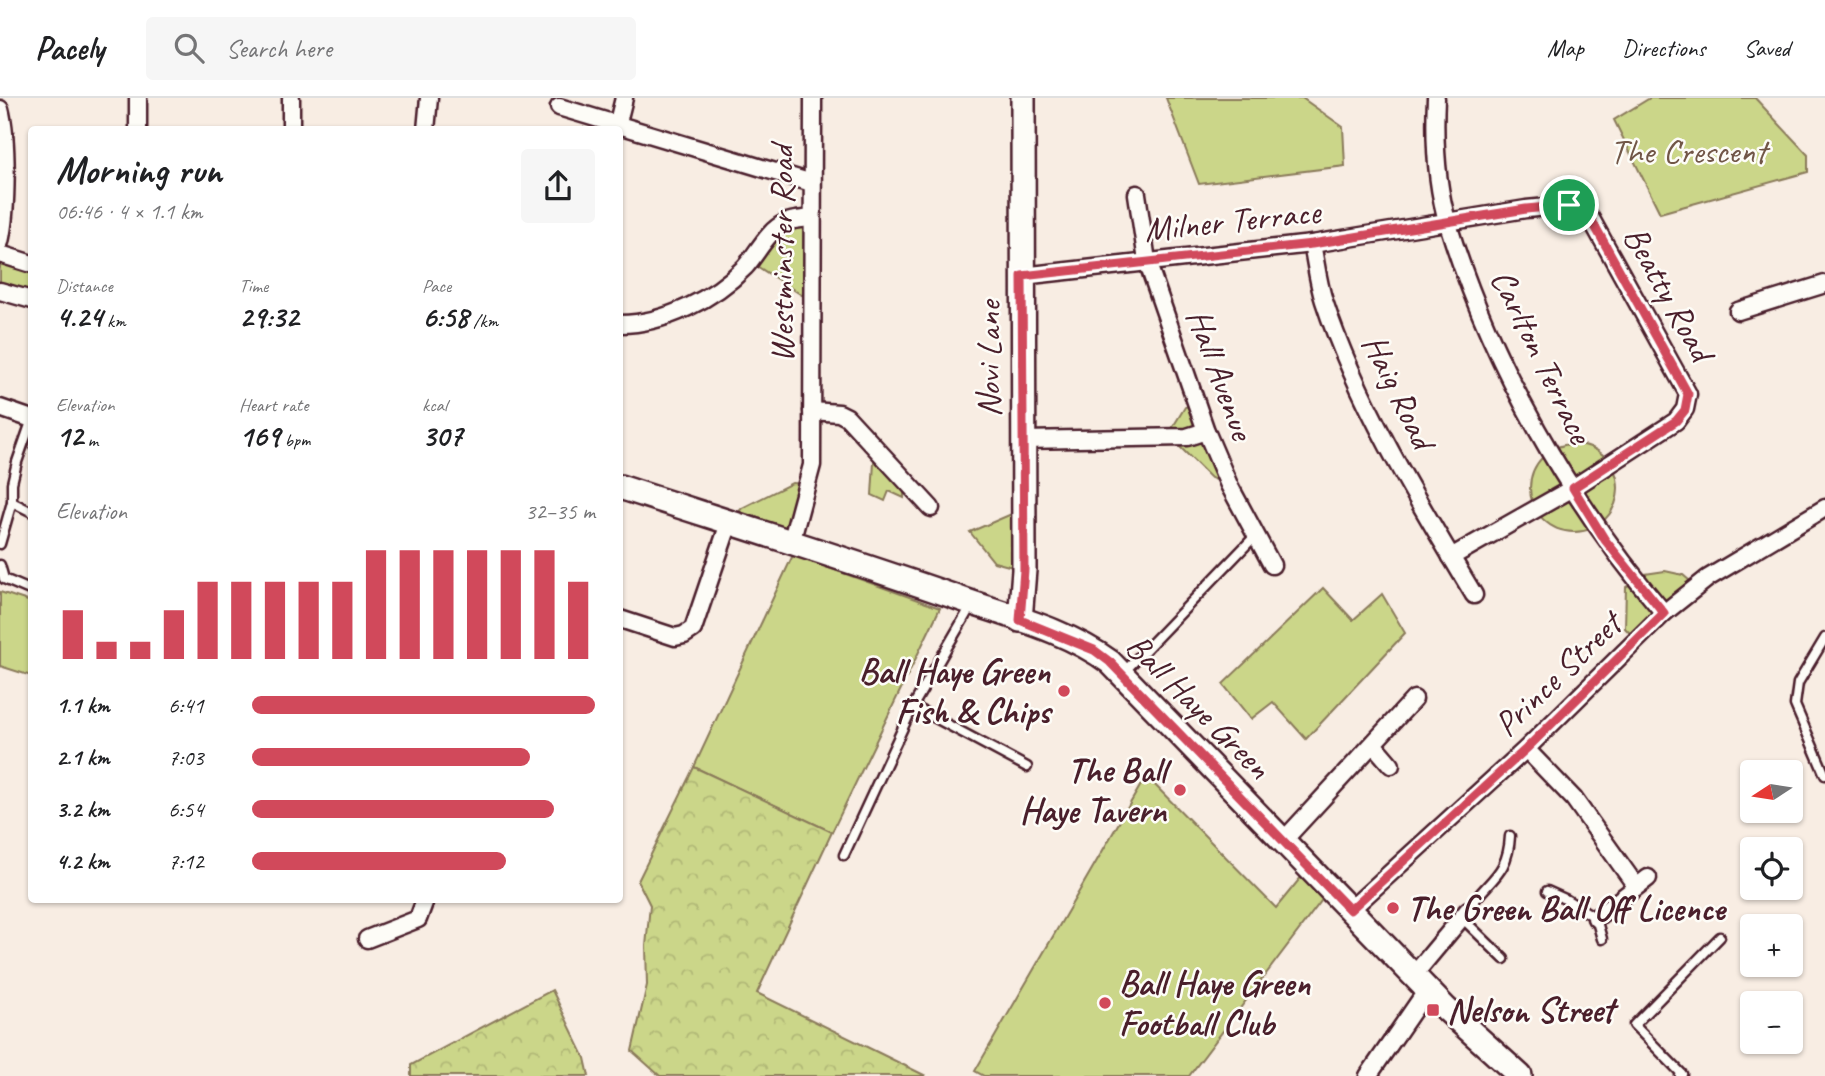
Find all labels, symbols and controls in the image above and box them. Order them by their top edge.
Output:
search box [146,17,636,80]
text: Pacely [35,27,104,69]
icon: search [170,29,208,67]
text: Search here [226,32,332,65]
text: Map [1547,33,1584,63]
text: Directions [1622,33,1705,63]
text: Saved [1743,33,1790,63]
park label: The Crescent [1610,129,1771,174]
street label: Westminster Road [759,140,804,362]
text: Morning run [56,147,222,194]
button: share [521,149,595,223]
pin [1539,175,1599,235]
icon: arrive [1550,186,1588,224]
street label: Milner Terrace [1142,189,1325,252]
text: 06:46 · 4 × 1.1 km [56,197,202,226]
street label: Beatty Road [1613,218,1726,373]
street label: Carlton Terrace [1480,262,1604,453]
text: Distance [56,274,113,298]
text: Time [239,274,268,298]
text: Pace [422,274,451,298]
text: 4.24 [56,298,102,336]
text: 29:32 [239,298,299,336]
text: 6:58 [422,298,469,336]
street label: Novi Lane [966,298,1011,417]
street label: Hall Avenue [1176,303,1266,448]
text: km [102,309,126,333]
text: /km [469,309,498,333]
street label: Haig Road [1352,327,1448,460]
text: Elevation [56,393,114,417]
text: Heart rate [239,393,308,417]
text: kcal [422,393,447,417]
text: 12 [56,417,83,455]
text: 169 [239,417,280,455]
text: 307 [422,417,462,455]
text: m [83,428,98,452]
text: bpm [280,428,310,452]
text: Elevation [56,497,127,526]
text: 32–35 m [525,497,595,526]
street label: Prince Street [1484,599,1634,746]
street label: Ball Haye Green [1116,624,1281,789]
place label: Ball Haye Green Fish & Chips [859,649,1054,734]
marker: Ball Haye Green Fish & Chips [1056,683,1072,699]
text: 1.1 km [56,691,110,720]
text: 6:41 [168,691,204,720]
text: 2.1 km [56,743,110,772]
text: 7:03 [168,743,204,772]
place label: The Ball Haye Tavern [1020,748,1173,833]
north arrow [1740,760,1802,822]
map controls [1740,760,1803,1054]
marker: The Ball Haye Tavern [1172,782,1188,798]
text: 3.2 km [56,795,110,824]
text: 6:54 [168,795,204,824]
button: locate [1740,837,1803,900]
text: 4.2 km [56,847,110,876]
text: 7:12 [168,847,204,876]
place label: The Green Ball Off Licence [1407,886,1727,931]
marker: The Green Ball Off Licence [1385,900,1401,916]
button: + [1740,914,1803,977]
place label: Ball Haye Green Football Club [1119,961,1311,1046]
place label: Nelson Street [1447,988,1619,1033]
button: − [1740,991,1803,1054]
marker: Ball Haye Green Football Club [1097,995,1113,1011]
marker: Nelson Street [1425,1002,1441,1018]

